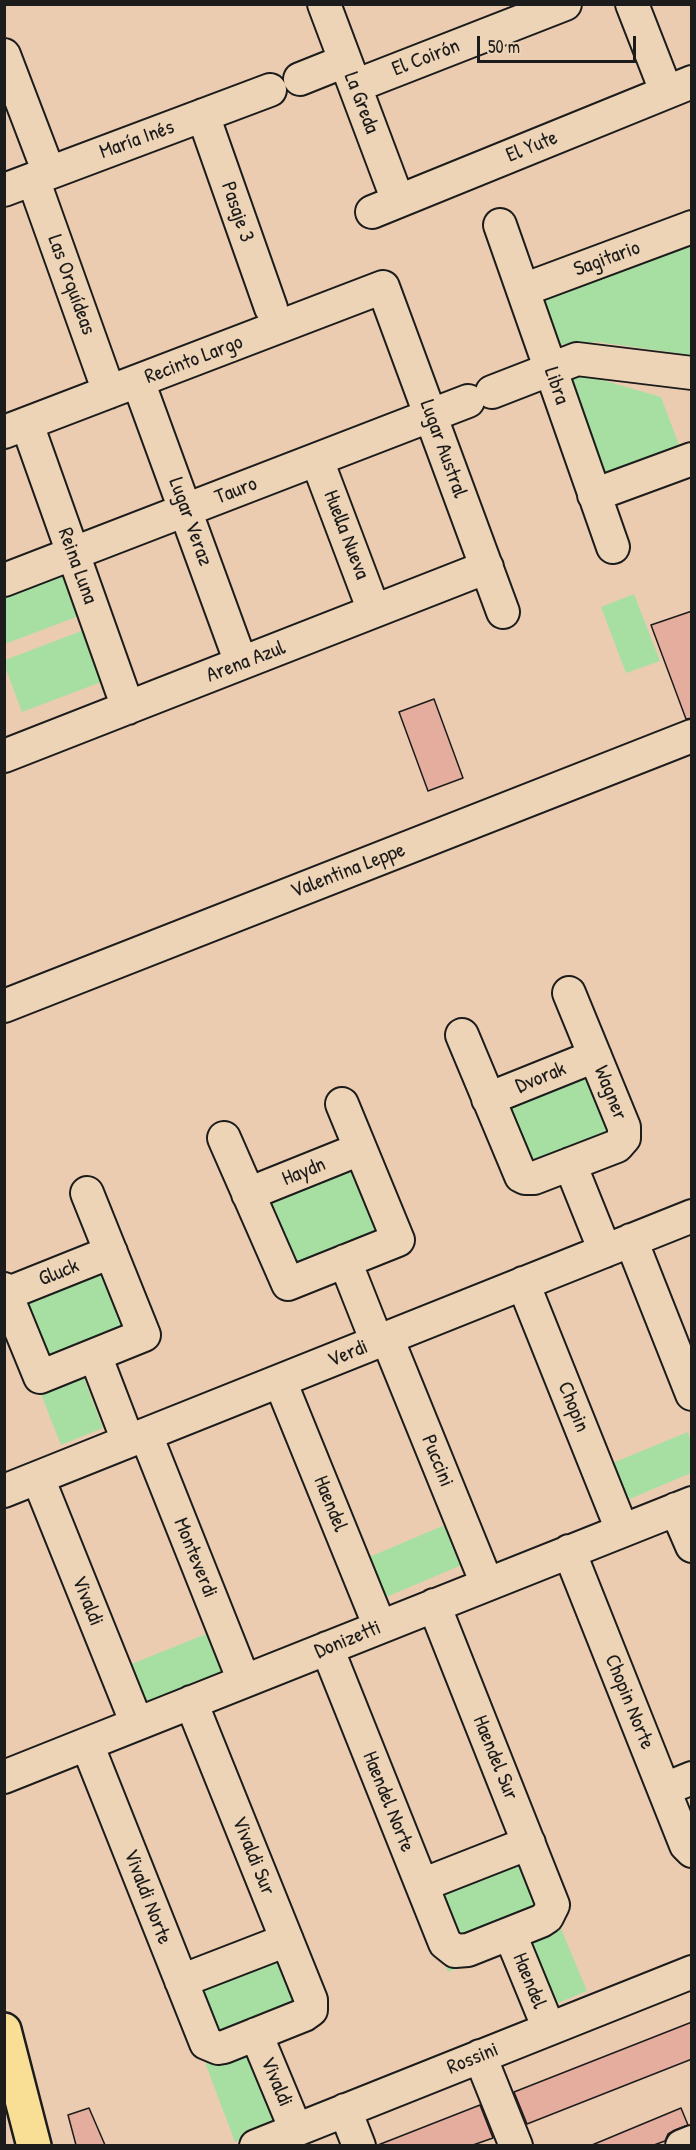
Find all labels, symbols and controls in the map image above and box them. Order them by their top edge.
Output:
scale bar [480,24,639,62]
street label: El Coirón [389,34,463,82]
text: 50 m [488,34,520,59]
street label: La Greda [338,69,384,137]
street label: María Inés [96,115,178,165]
street label: El Yute [503,125,561,169]
street label: Pasaje 3 [215,179,259,245]
street label: Las Orquídeas [41,232,101,338]
street label: Sagitario [570,235,644,283]
street label: Recinto Largo [142,330,246,390]
street label: Libra [538,364,574,408]
street label: Lugar Austral [414,397,472,501]
street label: Tauro [211,472,261,510]
street label: Lugar Veraz [162,474,218,570]
street label: Huella Nueva [318,487,374,583]
street label: Reina Luna [52,525,102,607]
street label: Arena Azul [203,635,289,689]
street label: Valentina Leppe [287,838,409,904]
street label: Dvorak [512,1057,570,1099]
street label: Wagner [588,1062,632,1124]
street label: Haydn [279,1152,329,1192]
street label: Gluck [35,1254,83,1292]
street label: Verdi [324,1335,372,1373]
street label: Chopin [552,1378,594,1436]
street label: Puccini [415,1431,459,1491]
street label: Haendel [307,1472,353,1536]
street label: Monteverdi [168,1514,222,1602]
street label: Vivaldi [66,1572,108,1630]
street label: Donizetti [311,1615,385,1665]
street label: Chopin Norte [599,1651,659,1753]
street label: Haendel Sur [467,1712,523,1804]
street label: Haendel Norte [356,1748,420,1856]
street label: Vivaldi Sur [226,1813,280,1899]
street label: Vivaldi Norte [117,1846,177,1948]
street label: Haendel [506,1949,552,2013]
street label: Rossini [444,2037,502,2081]
street label: Vivaldi [254,2053,298,2111]

